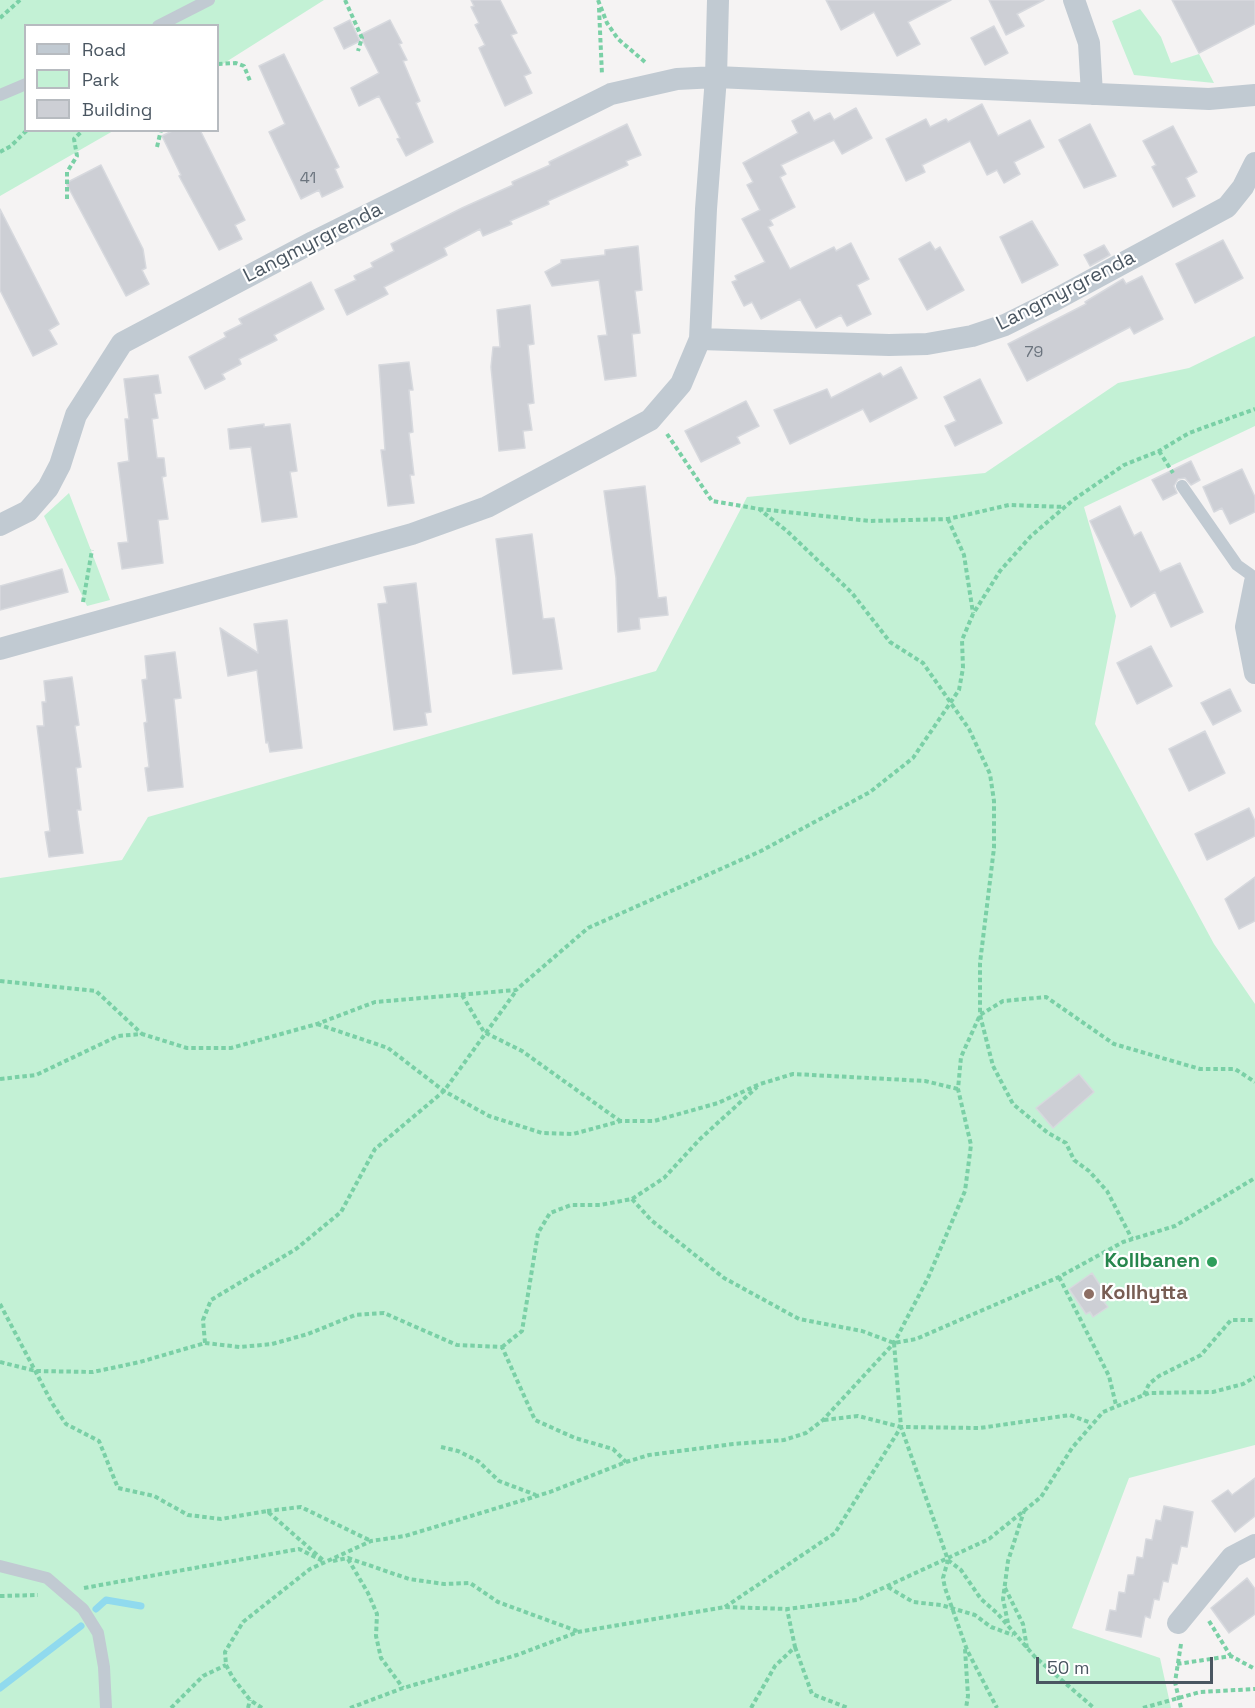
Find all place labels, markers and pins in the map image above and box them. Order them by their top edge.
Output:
place label: Kollbanen [1104,1250,1200,1274]
marker: Kollbanen [1205,1255,1219,1269]
place label: Kollhytta [1101,1282,1188,1306]
marker: Kollhytta [1082,1287,1096,1301]

